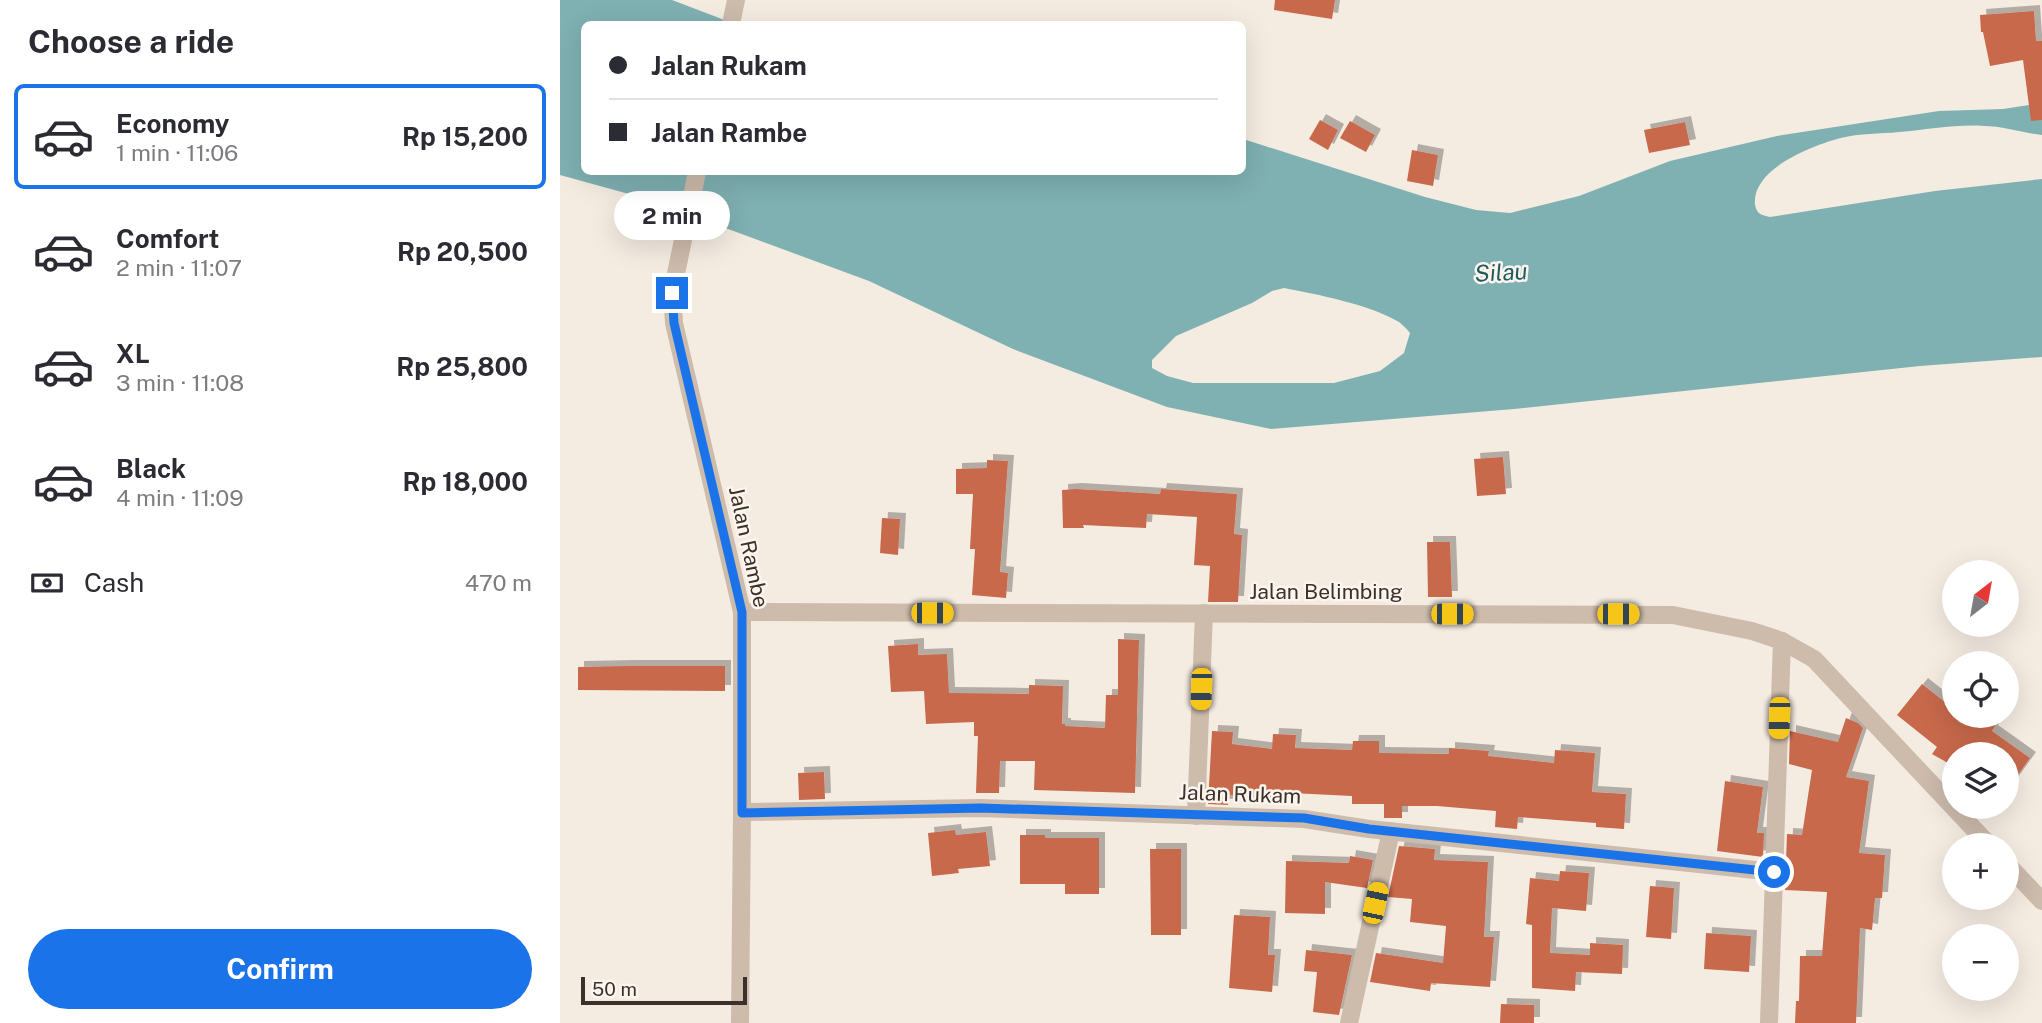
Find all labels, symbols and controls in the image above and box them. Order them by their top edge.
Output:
text: Choose a ride [28,23,234,60]
text: Jalan Rukam [651,50,807,81]
icon: car [32,105,95,168]
text: Economy [116,108,229,139]
text: Jalan Rambe [651,117,807,148]
text: Rp 15,200 [402,121,528,152]
text: 1 min · 11:06 [116,139,238,166]
callout: 2 min [614,191,730,240]
text: 2 min [642,202,702,229]
icon: car [32,220,95,283]
text: Comfort [116,223,219,254]
text: Rp 20,500 [397,236,528,267]
text: 2 min · 11:07 [116,254,242,281]
water label: Silau [1474,257,1528,287]
route end [656,277,688,309]
icon: car [32,335,95,398]
text: XL [116,338,150,369]
text: Rp 25,800 [396,351,528,382]
text: 3 min · 11:08 [116,369,244,396]
icon: car [32,450,95,513]
text: Black [116,453,186,484]
text: Rp 18,000 [403,466,528,497]
text: 4 min · 11:09 [116,484,244,511]
street label: Jalan Rambe [724,484,774,610]
north arrow [1942,560,2020,637]
map controls [1942,560,2019,1001]
icon: cash [28,564,66,602]
text: Cash [84,567,144,598]
text: 470 m [465,569,532,596]
street label: Jalan Belimbing [1249,579,1403,604]
car [912,603,954,624]
car [1432,604,1474,625]
car [1598,604,1640,625]
button: locate [1942,651,2019,728]
car [1190,668,1213,710]
car [1768,697,1791,739]
button: layers [1942,742,2019,819]
street label: Jalan Rukam [1178,779,1302,809]
button: + [1942,833,2019,910]
route start [1758,856,1790,888]
car [1361,880,1390,926]
button: − [1942,924,2019,1001]
button: Confirm [28,929,532,1009]
scale bar [581,974,747,1006]
text: 50 m [592,978,637,1000]

